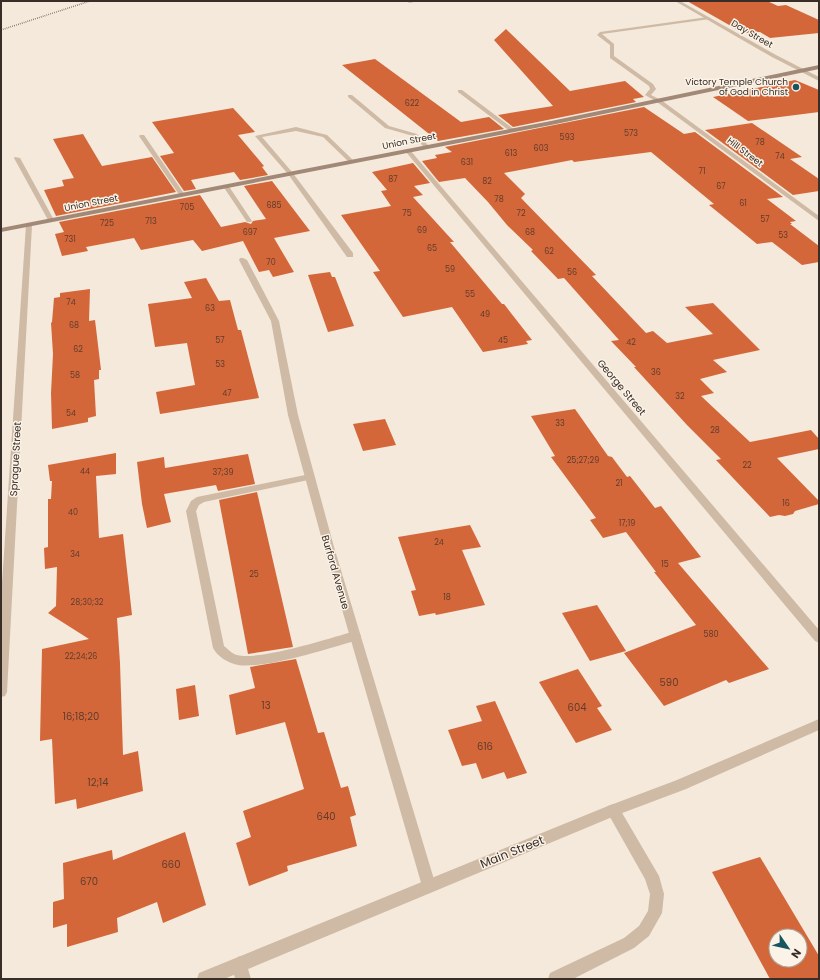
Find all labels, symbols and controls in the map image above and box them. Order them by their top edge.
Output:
street label: Day Street [729,17,775,51]
place label: Victory Temple Church of God in Christ [685,76,788,98]
marker: Victory Temple Church of God in Christ [791,82,801,92]
house number: 622 [405,98,420,109]
house number: 573 [624,128,638,139]
street label: Union Street [381,130,437,152]
house number: 593 [560,132,575,143]
street label: Hill Street [725,135,765,169]
house number: 78 [755,137,765,148]
house number: 603 [534,143,549,154]
house number: 613 [505,148,517,159]
house number: 74 [775,151,785,162]
house number: 631 [461,157,473,168]
house number: 71 [699,166,705,177]
house number: 87 [388,174,398,185]
house number: 82 [482,176,492,187]
house number: 67 [716,181,726,192]
street label: Union Street [63,192,119,214]
house number: 78 [494,194,504,205]
house number: 61 [739,198,747,209]
house number: 685 [266,200,282,211]
house number: 705 [180,202,194,213]
house number: 75 [402,208,412,219]
house number: 72 [517,208,526,219]
house number: 57 [760,214,770,225]
house number: 713 [145,216,157,227]
house number: 725 [100,218,114,229]
house number: 69 [417,225,427,236]
house number: 697 [243,227,258,238]
house number: 68 [525,227,535,238]
house number: 53 [778,230,788,241]
house number: 731 [64,234,76,245]
house number: 65 [427,243,437,254]
house number: 62 [544,246,554,257]
house number: 70 [266,257,276,268]
house number: 59 [445,264,455,275]
house number: 56 [567,267,577,278]
house number: 55 [465,289,475,300]
house number: 74 [66,297,76,308]
house number: 63 [205,303,215,314]
house number: 49 [480,309,490,320]
house number: 68 [69,320,79,331]
house number: 57 [215,335,225,346]
house number: 45 [498,335,508,346]
house number: 42 [626,337,636,348]
house number: 62 [73,344,83,355]
street label: George Street [594,356,650,419]
house number: 53 [215,359,225,370]
house number: 36 [651,367,661,378]
house number: 58 [70,370,80,381]
house number: 47 [222,388,232,399]
house number: 32 [675,391,685,402]
house number: 54 [66,408,76,419]
house number: 33 [555,418,565,429]
street label: Sprague Street [6,421,25,497]
house number: 28 [710,425,720,436]
house number: 25;27;29 [567,455,599,466]
house number: 22 [742,460,752,471]
house number: 44 [80,466,90,477]
house number: 37;39 [213,467,233,478]
house number: 21 [615,478,623,489]
house number: 16 [782,498,790,509]
house number: 40 [68,507,78,518]
house number: 17;19 [619,518,635,529]
street label: Burford Avenue [318,533,353,611]
house number: 24 [434,537,444,548]
house number: 34 [70,549,80,560]
house number: 15 [661,559,669,570]
house number: 25 [249,569,259,580]
house number: 18 [443,592,451,603]
house number: 28;30;32 [71,597,104,608]
house number: 580 [703,629,719,640]
house number: 22;24;26 [65,651,97,662]
house number: 590 [660,675,678,690]
house number: 13 [261,698,271,713]
house number: 604 [568,700,586,715]
house number: 16;18;20 [63,709,99,724]
house number: 616 [477,739,493,754]
house number: 12;14 [87,775,109,790]
house number: 640 [317,809,335,824]
street label: Main Street [477,831,546,872]
house number: 660 [162,857,180,872]
house number: 670 [80,874,98,889]
north arrow [768,928,808,968]
text: N [787,946,805,961]

